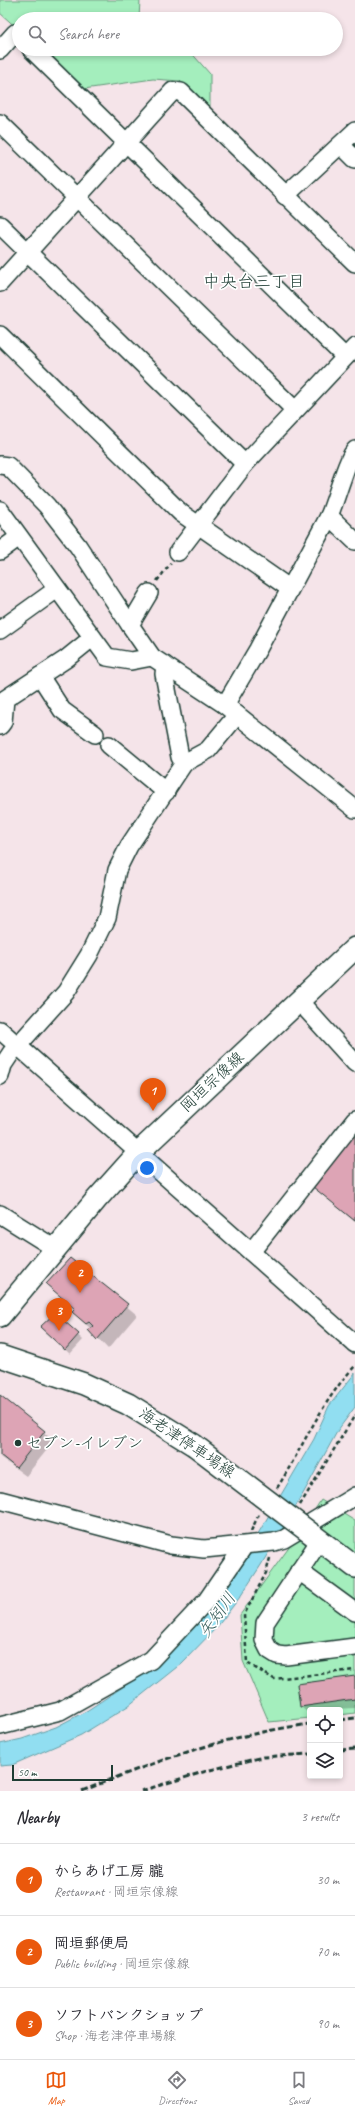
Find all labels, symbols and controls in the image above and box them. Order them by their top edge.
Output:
search box [12,12,343,56]
icon: search [26,23,48,45]
text: Search here [58,25,119,44]
district label: 中央台三丁目 [203,271,305,292]
street label: 岡垣宗像線 [176,1047,248,1117]
pin: 1 [140,1078,166,1111]
your location [137,1158,157,1178]
pin: 2 [67,1260,93,1293]
pin: 3 [46,1298,72,1331]
street label: 海老津停車場線 [135,1403,239,1483]
place label: セブン-イレブン [26,1433,143,1453]
marker: セブン-イレブン [13,1438,23,1448]
water label: 矢矧川 [194,1588,240,1642]
map controls [307,1707,343,1779]
button: locate [307,1707,343,1743]
button: layers [307,1743,343,1779]
scale bar [12,1763,113,1782]
text: 50 m [18,1765,37,1779]
text: Nearby [16,1807,59,1828]
text: 3 results [301,1809,339,1825]
text: からあげ工房 朧 [54,1862,163,1881]
text: 1 [26,1872,32,1888]
text: 30 m [317,1872,339,1888]
text: Restaurant · 岡垣宗像線 [54,1884,178,1900]
text: 岡垣郵便局 [54,1934,129,1953]
text: 2 [26,1944,32,1960]
text: 70 m [317,1944,339,1960]
text: Public building · 岡垣宗像線 [54,1956,189,1972]
text: ソフトバンクショップ [54,2006,203,2025]
text: 3 [26,2016,32,2032]
text: 90 m [317,2016,339,2032]
text: Shop · 海老津停車場線 [54,2028,176,2044]
tab: Map [45,2069,67,2107]
tab: Directions [158,2069,197,2107]
tab: Saved [288,2069,310,2107]

